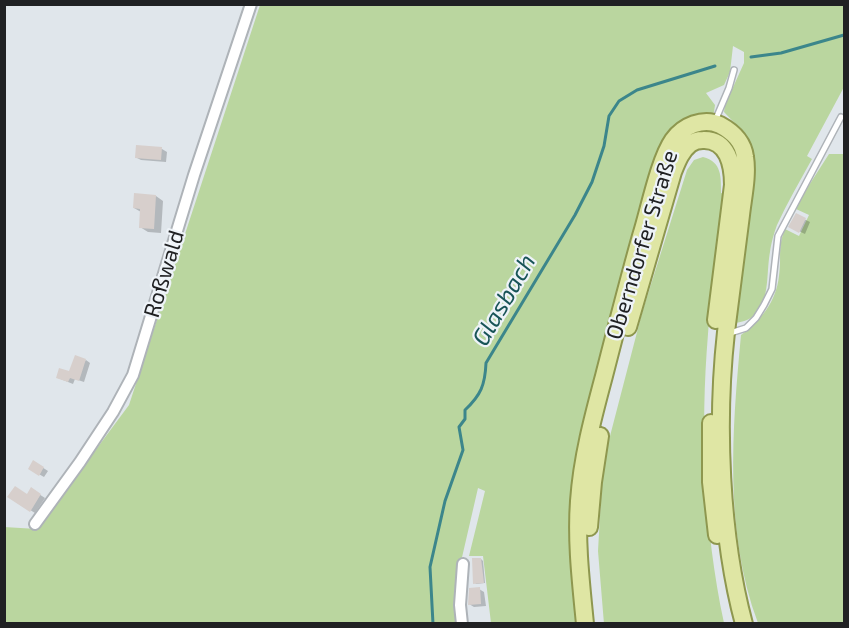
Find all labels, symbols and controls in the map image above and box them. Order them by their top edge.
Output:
street label: Oberndorfer Straße [601,147,683,343]
street label: Roßwald [138,227,190,321]
water label: Glasbach [466,249,542,351]

